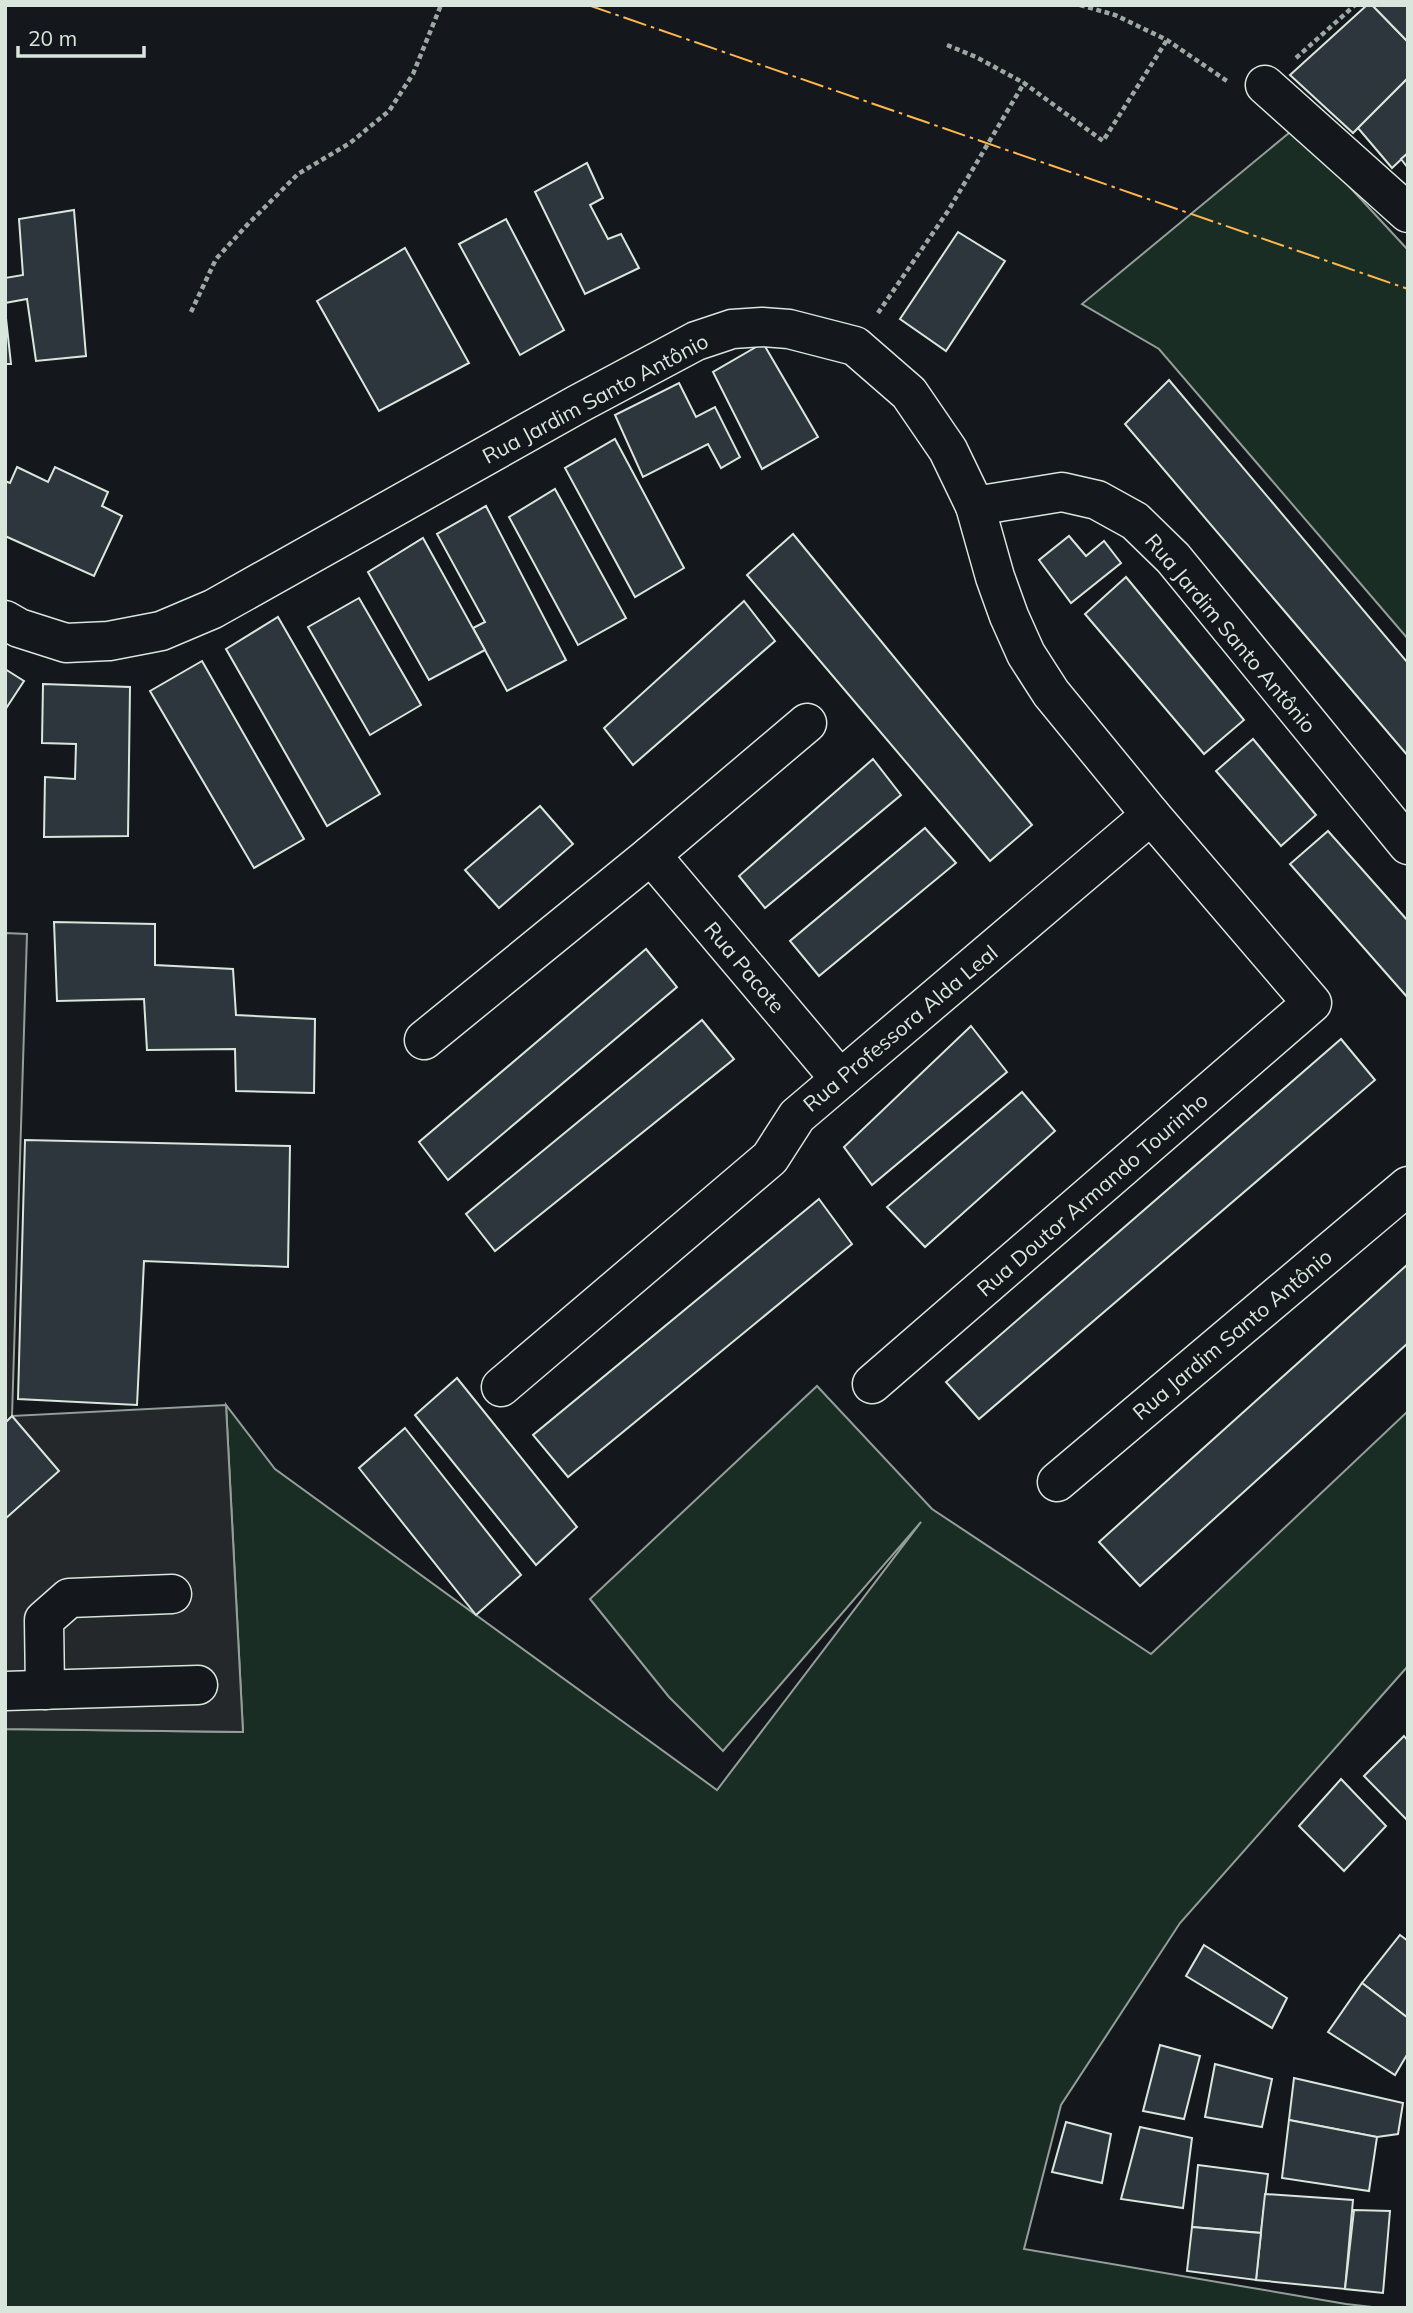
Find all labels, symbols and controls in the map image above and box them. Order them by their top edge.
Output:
scale bar [18,14,144,58]
text: 20 m [28,25,77,51]
street label: Rua Jardim Santo Antônio [478,327,712,469]
street label: Rua Jardim Santo Antônio [1140,528,1322,738]
street label: Rua Pacote [699,916,791,1018]
street label: Rua Professora Alda Leal [798,939,1002,1117]
street label: Rua Doutor Armando Tourinho [971,1087,1213,1301]
street label: Rua Jardim Santo Antônio [1127,1243,1337,1425]

